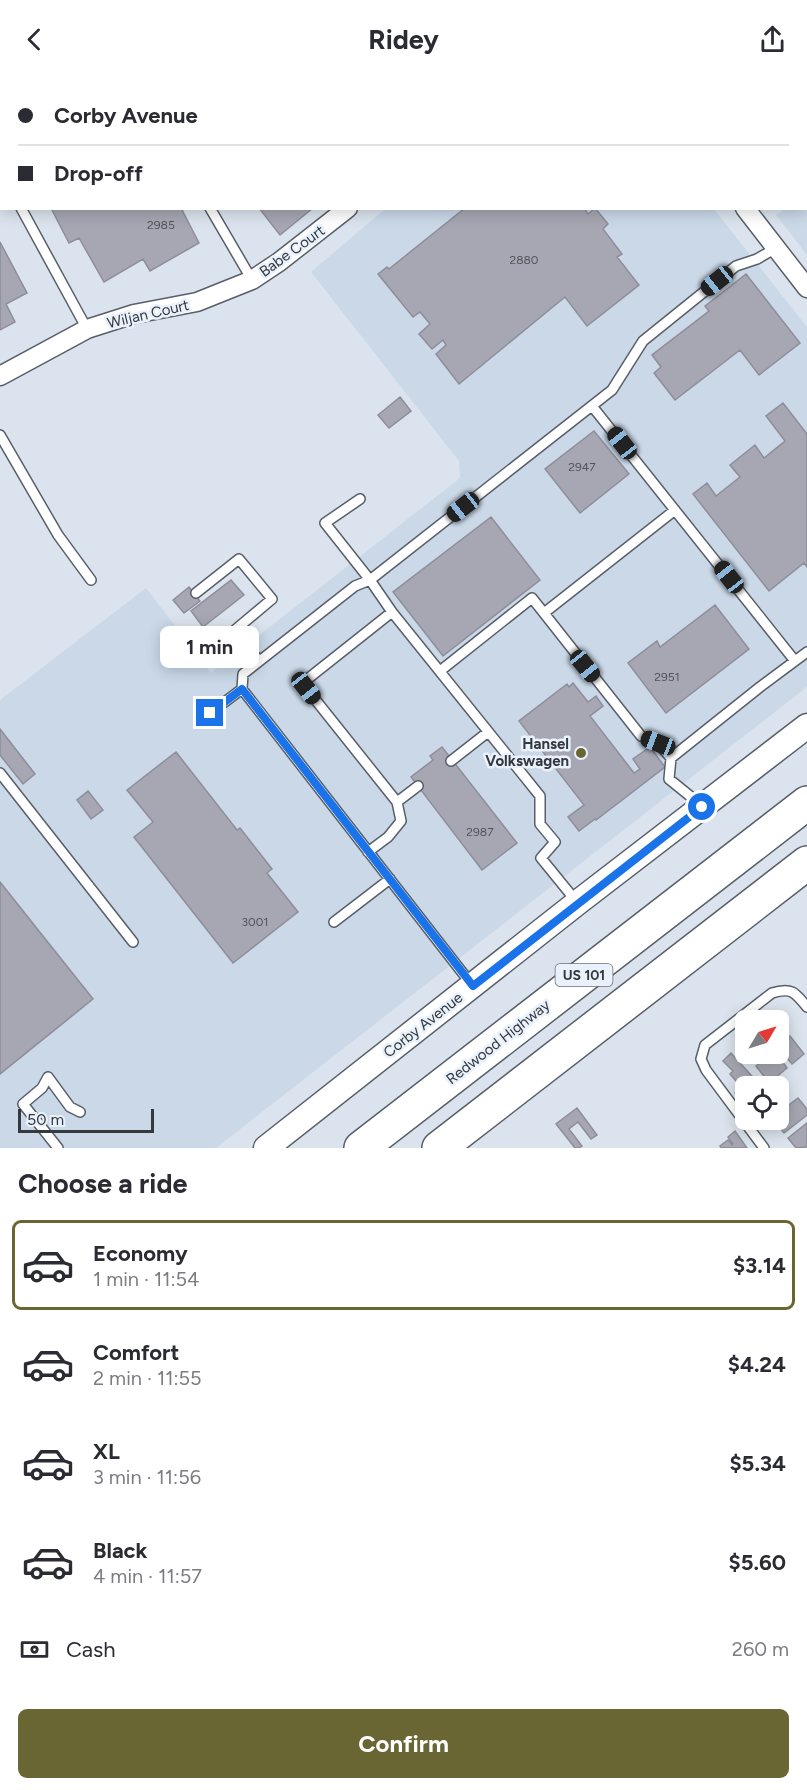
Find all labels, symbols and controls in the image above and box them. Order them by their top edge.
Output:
icon: back [18,23,51,56]
text: Ridey [368,23,439,56]
icon: share [756,23,789,56]
text: Corby Avenue [54,102,198,129]
text: Drop-off [54,160,143,187]
house number: 2985 [147,218,175,232]
street label: Babe Court [256,221,328,281]
house number: 2880 [509,253,539,267]
car [697,263,737,299]
street label: Wiljan Court [105,296,191,332]
car [604,423,640,463]
house number: 2947 [568,460,596,474]
car [443,489,483,525]
car [711,557,747,597]
callout: 1 min [160,626,260,668]
text: 1 min [186,635,233,659]
car [567,646,603,686]
car [288,668,324,708]
house number: 2951 [654,670,680,684]
route end [196,699,223,726]
car [638,728,678,758]
place label: Hansel Volkswagen [485,735,569,770]
marker: Hansel Volkswagen [574,746,588,760]
route start [688,793,715,820]
house number: 2987 [466,825,494,839]
house number: 3001 [242,915,268,929]
road number: US 101 [556,964,612,986]
street label: Corby Avenue [380,989,466,1061]
street label: Redwood Highway [443,996,554,1088]
north arrow [735,1010,789,1064]
map controls [735,1010,789,1130]
button: locate [735,1076,789,1130]
scale bar [18,1106,154,1134]
text: 50 m [27,1110,64,1129]
text: Choose a ride [18,1167,187,1200]
icon: car [21,1238,75,1292]
text: Economy [93,1240,188,1267]
text: $3.14 [733,1252,786,1279]
text: 1 min · 11:54 [93,1267,199,1291]
icon: car [21,1337,75,1391]
text: Comfort [93,1339,179,1366]
text: $4.24 [728,1351,786,1378]
text: 2 min · 11:55 [93,1366,201,1390]
icon: car [21,1436,75,1490]
text: XL [93,1438,120,1465]
text: $5.34 [729,1450,786,1477]
text: 3 min · 11:56 [93,1465,201,1489]
icon: car [21,1535,75,1589]
text: Black [93,1537,147,1564]
text: $5.60 [729,1549,786,1576]
text: 4 min · 11:57 [93,1564,202,1588]
icon: cash [18,1633,51,1666]
text: Cash [66,1636,116,1663]
text: 260 m [732,1637,789,1661]
button: Confirm [18,1709,789,1778]

